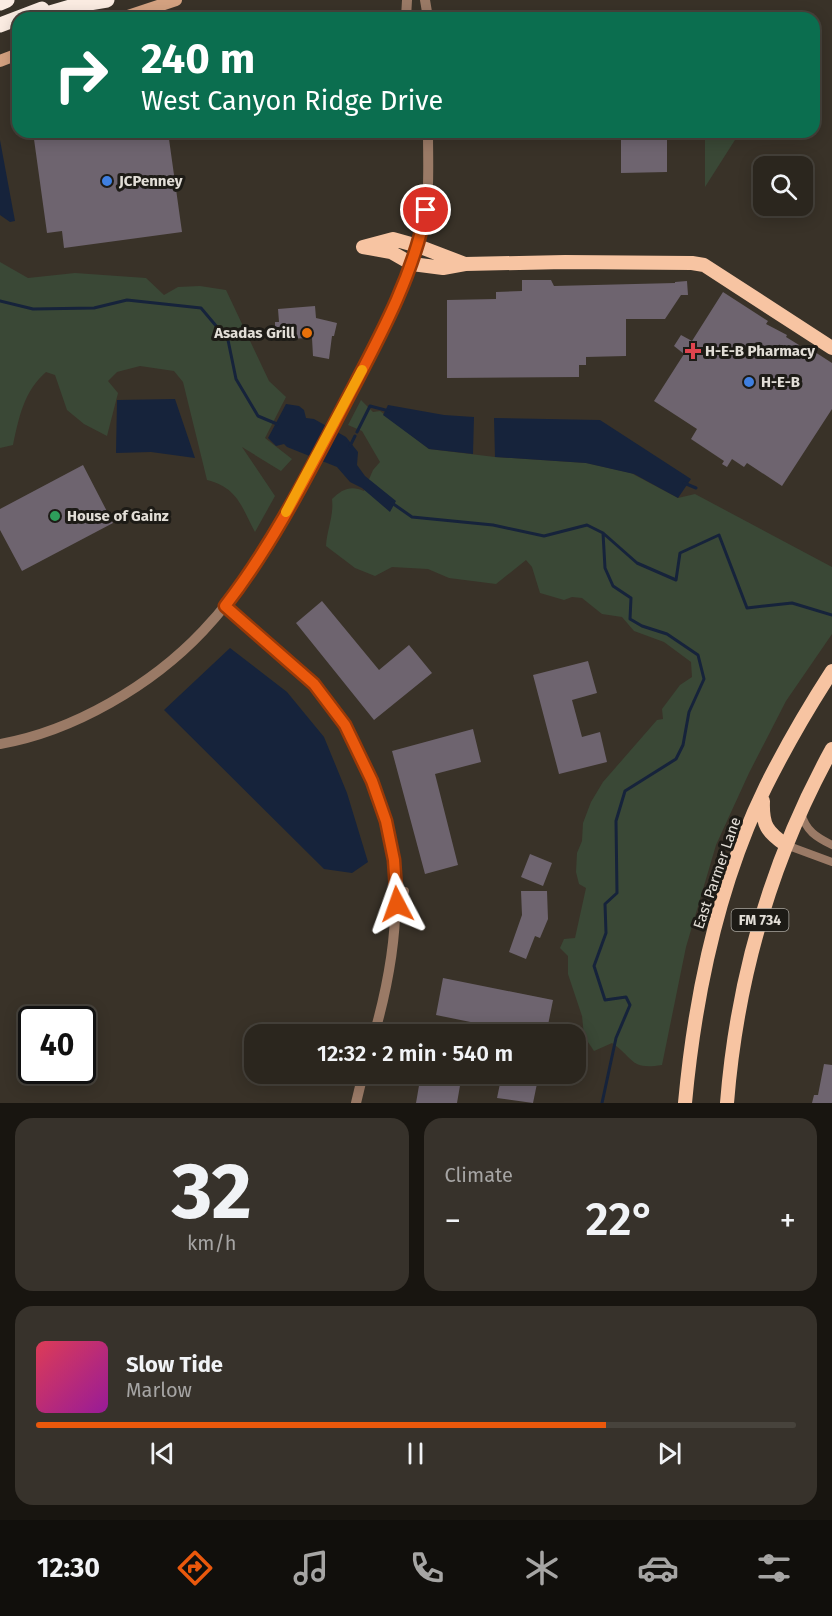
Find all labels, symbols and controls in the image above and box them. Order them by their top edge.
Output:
text: 240 m [141,34,255,84]
icon: right [42,36,120,114]
text: West Canyon Ridge Drive [141,85,443,117]
map controls [753,156,813,216]
button: search [753,156,813,216]
place label: JCPenney [118,172,183,190]
marker: JCPenney [100,174,114,188]
pin [400,184,451,235]
icon: arrive [409,193,442,226]
place label: Asadas Grill [213,324,296,342]
marker: Asadas Grill [300,326,314,340]
place label: H-E-B Pharmacy [705,342,815,360]
marker: H-E-B Pharmacy [686,344,700,358]
place label: H-E-B [761,373,800,391]
marker: H-E-B [742,375,756,389]
place label: House of Gainz [67,507,169,525]
marker: House of Gainz [48,509,62,523]
street label: East Parmer Lane [689,815,745,931]
position arrow [365,872,429,936]
road number: FM 734 [732,909,789,931]
speed limit sign: 40 [18,1006,96,1084]
text: 12:32 · 2 min · 540 m [317,1040,513,1067]
text: 32 [172,1145,252,1239]
text: Climate [445,1163,513,1187]
text: 22° [586,1193,655,1247]
text: − [445,1201,461,1241]
text: + [780,1201,796,1241]
text: km/h [187,1231,237,1255]
text: Slow Tide [126,1351,223,1378]
text: Marlow [126,1378,192,1402]
icon: previous [146,1437,179,1470]
icon: pause [399,1437,432,1470]
icon: next [653,1437,686,1470]
icon: directions [174,1547,216,1589]
icon: music [290,1547,332,1589]
icon: phone [406,1547,448,1589]
icon: climate [521,1547,563,1589]
icon: car [637,1547,679,1589]
icon: filters [753,1547,795,1589]
text: 12:30 [37,1552,100,1584]

